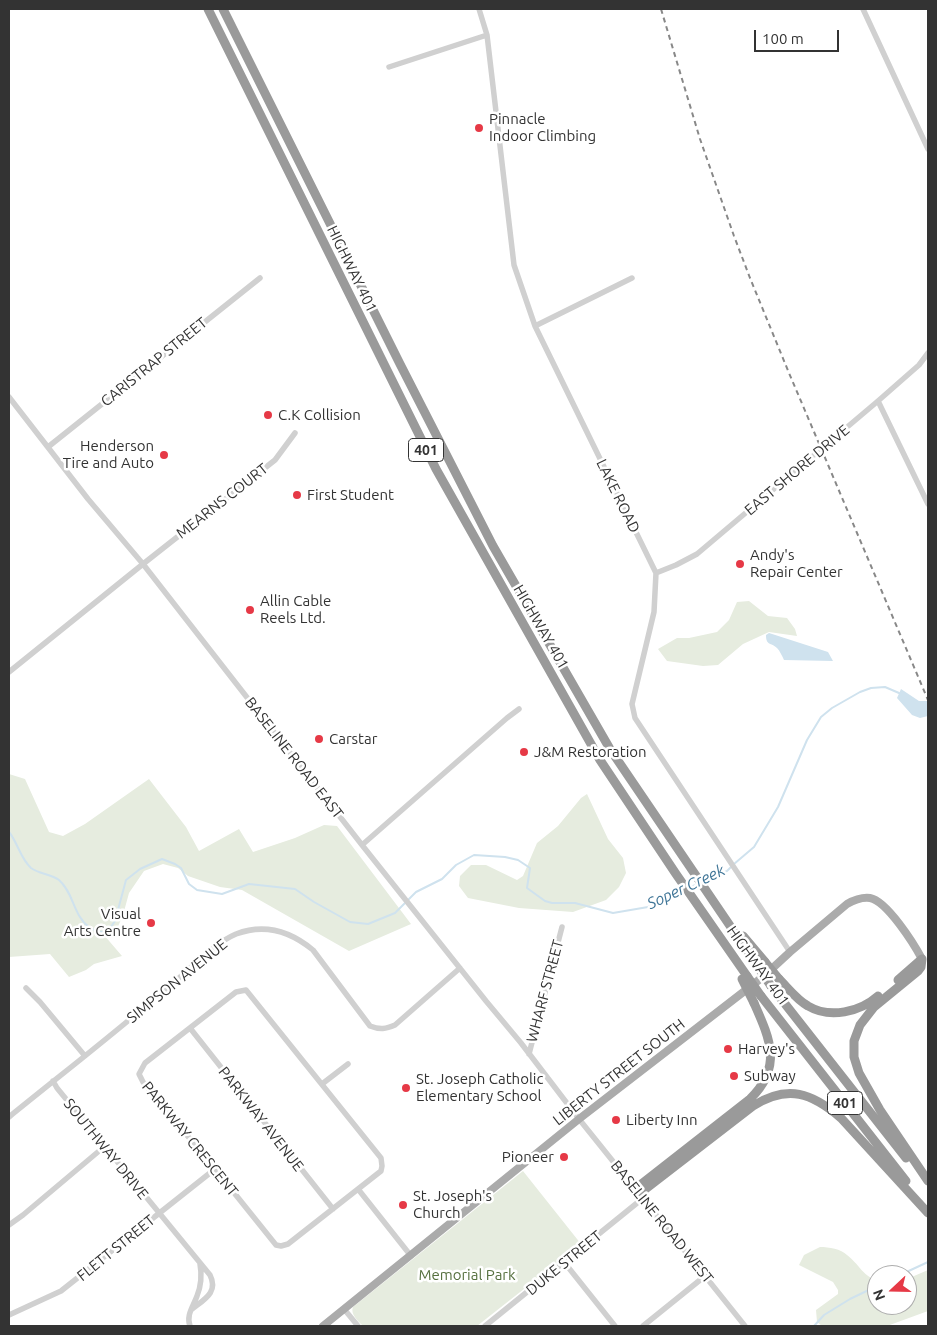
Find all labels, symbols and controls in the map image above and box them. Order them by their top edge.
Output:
scale bar [757,20,842,52]
text: 100 m [762,30,804,47]
place label: Pinnacle Indoor Climbing [489,110,596,145]
marker: Pinnacle Indoor Climbing [473,122,485,134]
street label: HIGHWAY 401 [323,223,381,315]
street label: CARISTRAP STREET [97,314,211,410]
place label: C.K Collision [278,406,361,424]
marker: C.K Collision [262,409,274,421]
street label: EAST SHORE DRIVE [741,421,853,519]
place label: Henderson Tire and Auto [63,437,154,472]
road number: 401 [408,438,444,462]
marker: Henderson Tire and Auto [158,449,170,461]
street label: LAKE ROAD [592,456,644,536]
street label: MEARNS COURT [173,460,271,542]
place label: First Student [307,486,394,504]
marker: First Student [291,489,303,501]
place label: Andy's Repair Center [750,546,843,581]
marker: Andy's Repair Center [734,558,746,570]
street label: HIGHWAY 401 [510,582,572,672]
place label: Allin Cable Reels Ltd. [260,592,331,627]
marker: Allin Cable Reels Ltd. [244,604,256,616]
street label: BASELINE ROAD EAST [241,694,347,822]
place label: Carstar [329,730,377,748]
marker: Carstar [313,733,325,745]
place label: J&M Restoration [534,743,647,761]
marker: J&M Restoration [518,746,530,758]
water label: Soper Creek [644,861,728,913]
place label: Visual Arts Centre [64,905,141,940]
marker: Visual Arts Centre [145,917,157,929]
street label: HIGHWAY 401 [723,922,793,1010]
street label: SIMPSON AVENUE [123,935,231,1027]
street label: WHARF STREET [523,938,567,1044]
street label: LIBERTY STREET SOUTH [549,1015,689,1129]
place label: Harvey's [738,1040,795,1058]
marker: Harvey's [722,1043,734,1055]
street label: PARKWAY AVENUE [215,1063,307,1175]
place label: Subway [744,1067,796,1085]
place label: St. Joseph Catholic Elementary School [416,1070,543,1105]
marker: Subway [728,1070,740,1082]
street label: PARKWAY CRESCENT [138,1078,242,1200]
marker: St. Joseph Catholic Elementary School [400,1082,412,1094]
road number: 401 [828,1092,862,1114]
street label: SOUTHWAY DRIVE [60,1095,152,1203]
place label: Liberty Inn [626,1111,698,1129]
marker: Liberty Inn [610,1114,622,1126]
place label: Pioneer [502,1148,554,1166]
marker: Pioneer [558,1151,570,1163]
street label: BASELINE ROAD WEST [607,1157,717,1287]
place label: St. Joseph's Church [413,1187,492,1222]
marker: St. Joseph's Church [397,1199,409,1211]
street label: FLETT STREET [73,1211,159,1285]
street label: DUKE STREET [522,1227,606,1299]
north arrow [867,1265,917,1315]
park label: Memorial Park [418,1266,516,1284]
text: N [870,1287,888,1303]

